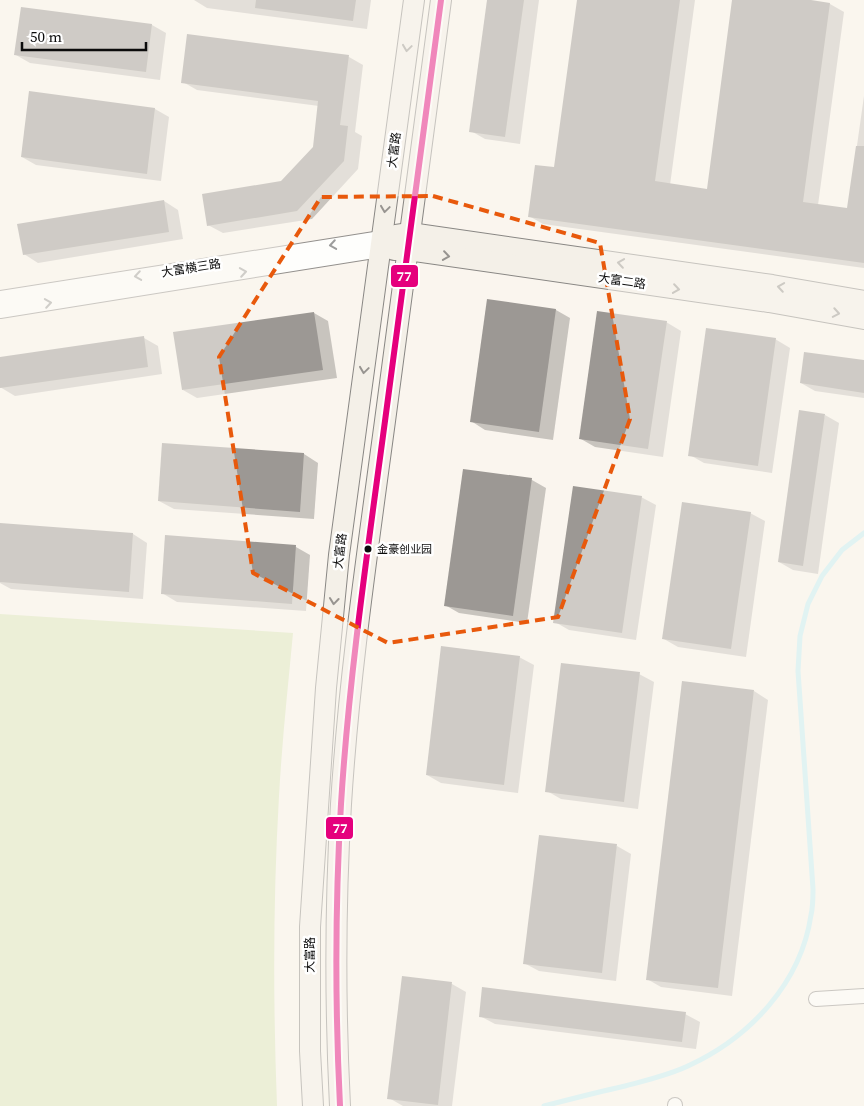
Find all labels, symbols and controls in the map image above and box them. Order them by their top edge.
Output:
scale bar [22,20,146,52]
text: 50 m [30,26,62,47]
one-way arrow [403,44,413,53]
street label: 大富路 [384,131,404,169]
one-way arrow [381,205,391,214]
one-way arrow [329,240,338,250]
one-way arrow [441,250,450,260]
street label: 大富横三路 [160,255,222,281]
one-way arrow [616,259,625,269]
line badge: 77 [390,264,419,288]
text: 77 [396,266,412,286]
one-way arrow [239,267,247,278]
street label: 大富二路 [597,270,647,292]
one-way arrow [134,271,143,281]
one-way arrow [671,283,680,293]
one-way arrow [777,283,786,293]
one-way arrow [44,299,52,309]
one-way arrow [832,308,841,318]
one-way arrow [359,366,369,375]
street label: 大富路 [330,532,350,570]
place label: 金豪创业园 [377,542,432,557]
marker: 金豪创业园 [363,544,373,554]
one-way arrow [329,597,340,605]
line badge: 77 [325,816,354,840]
text: 77 [332,818,348,838]
street label: 大富路 [302,937,318,973]

